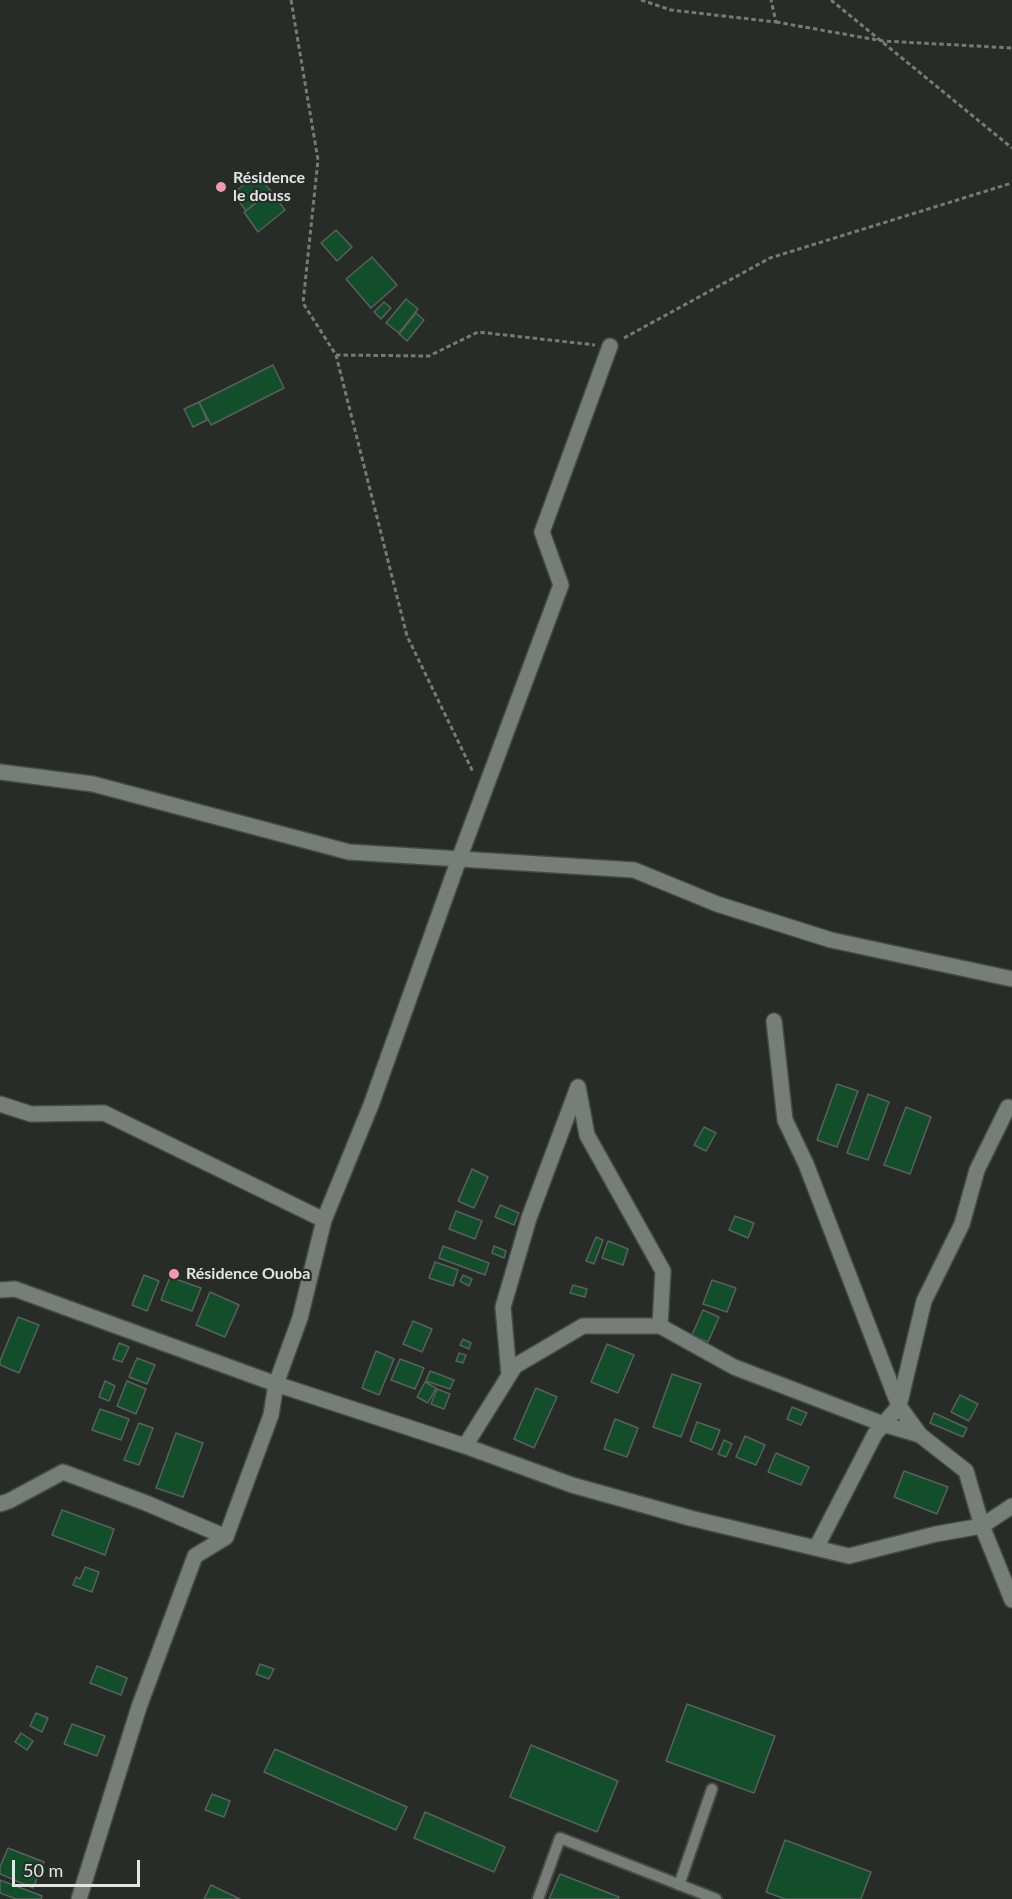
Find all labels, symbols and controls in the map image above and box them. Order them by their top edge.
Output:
place label: Résidence le douss [233,168,305,206]
marker: Résidence le douss [214,180,228,194]
place label: Résidence Ouoba [186,1264,310,1284]
marker: Résidence Ouoba [167,1267,181,1281]
scale bar [15,1848,142,1886]
text: 50 m [23,1859,63,1881]

